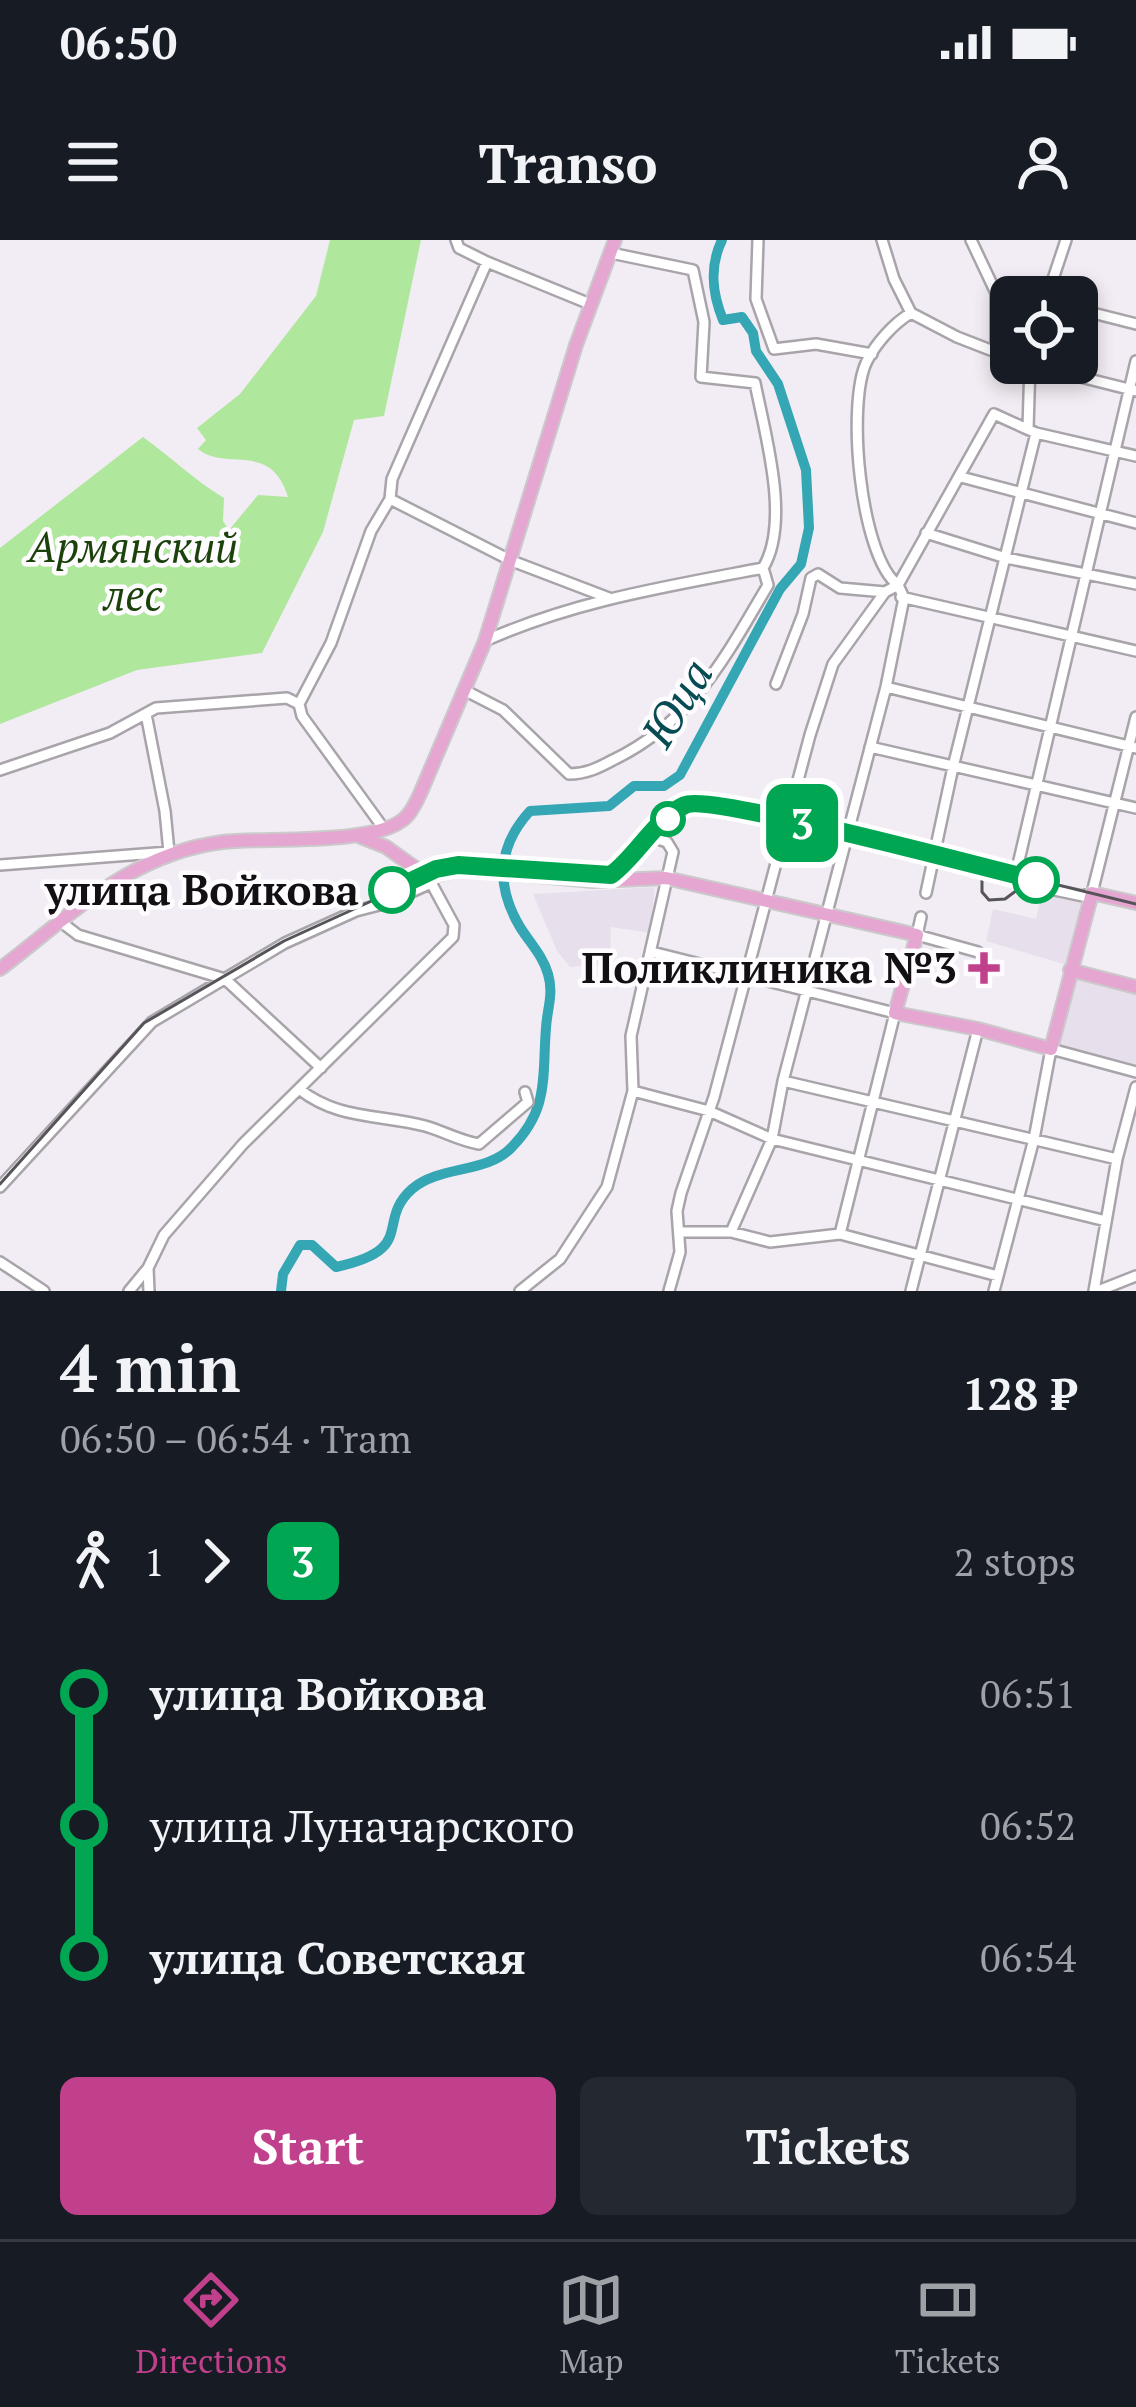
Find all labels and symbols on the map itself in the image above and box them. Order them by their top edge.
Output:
park label: Армянский лес [25,518,238,622]
water label: Юца [626,648,725,758]
line badge: 3 [763,784,841,862]
unlabelled marker [652,803,684,835]
unlabelled marker [1014,858,1058,902]
place label: улица Войкова [44,861,359,917]
marker: улица Войкова [370,868,414,912]
place label: Поликлиника №3 [581,939,957,995]
marker: Поликлиника №3 [968,952,1000,984]

